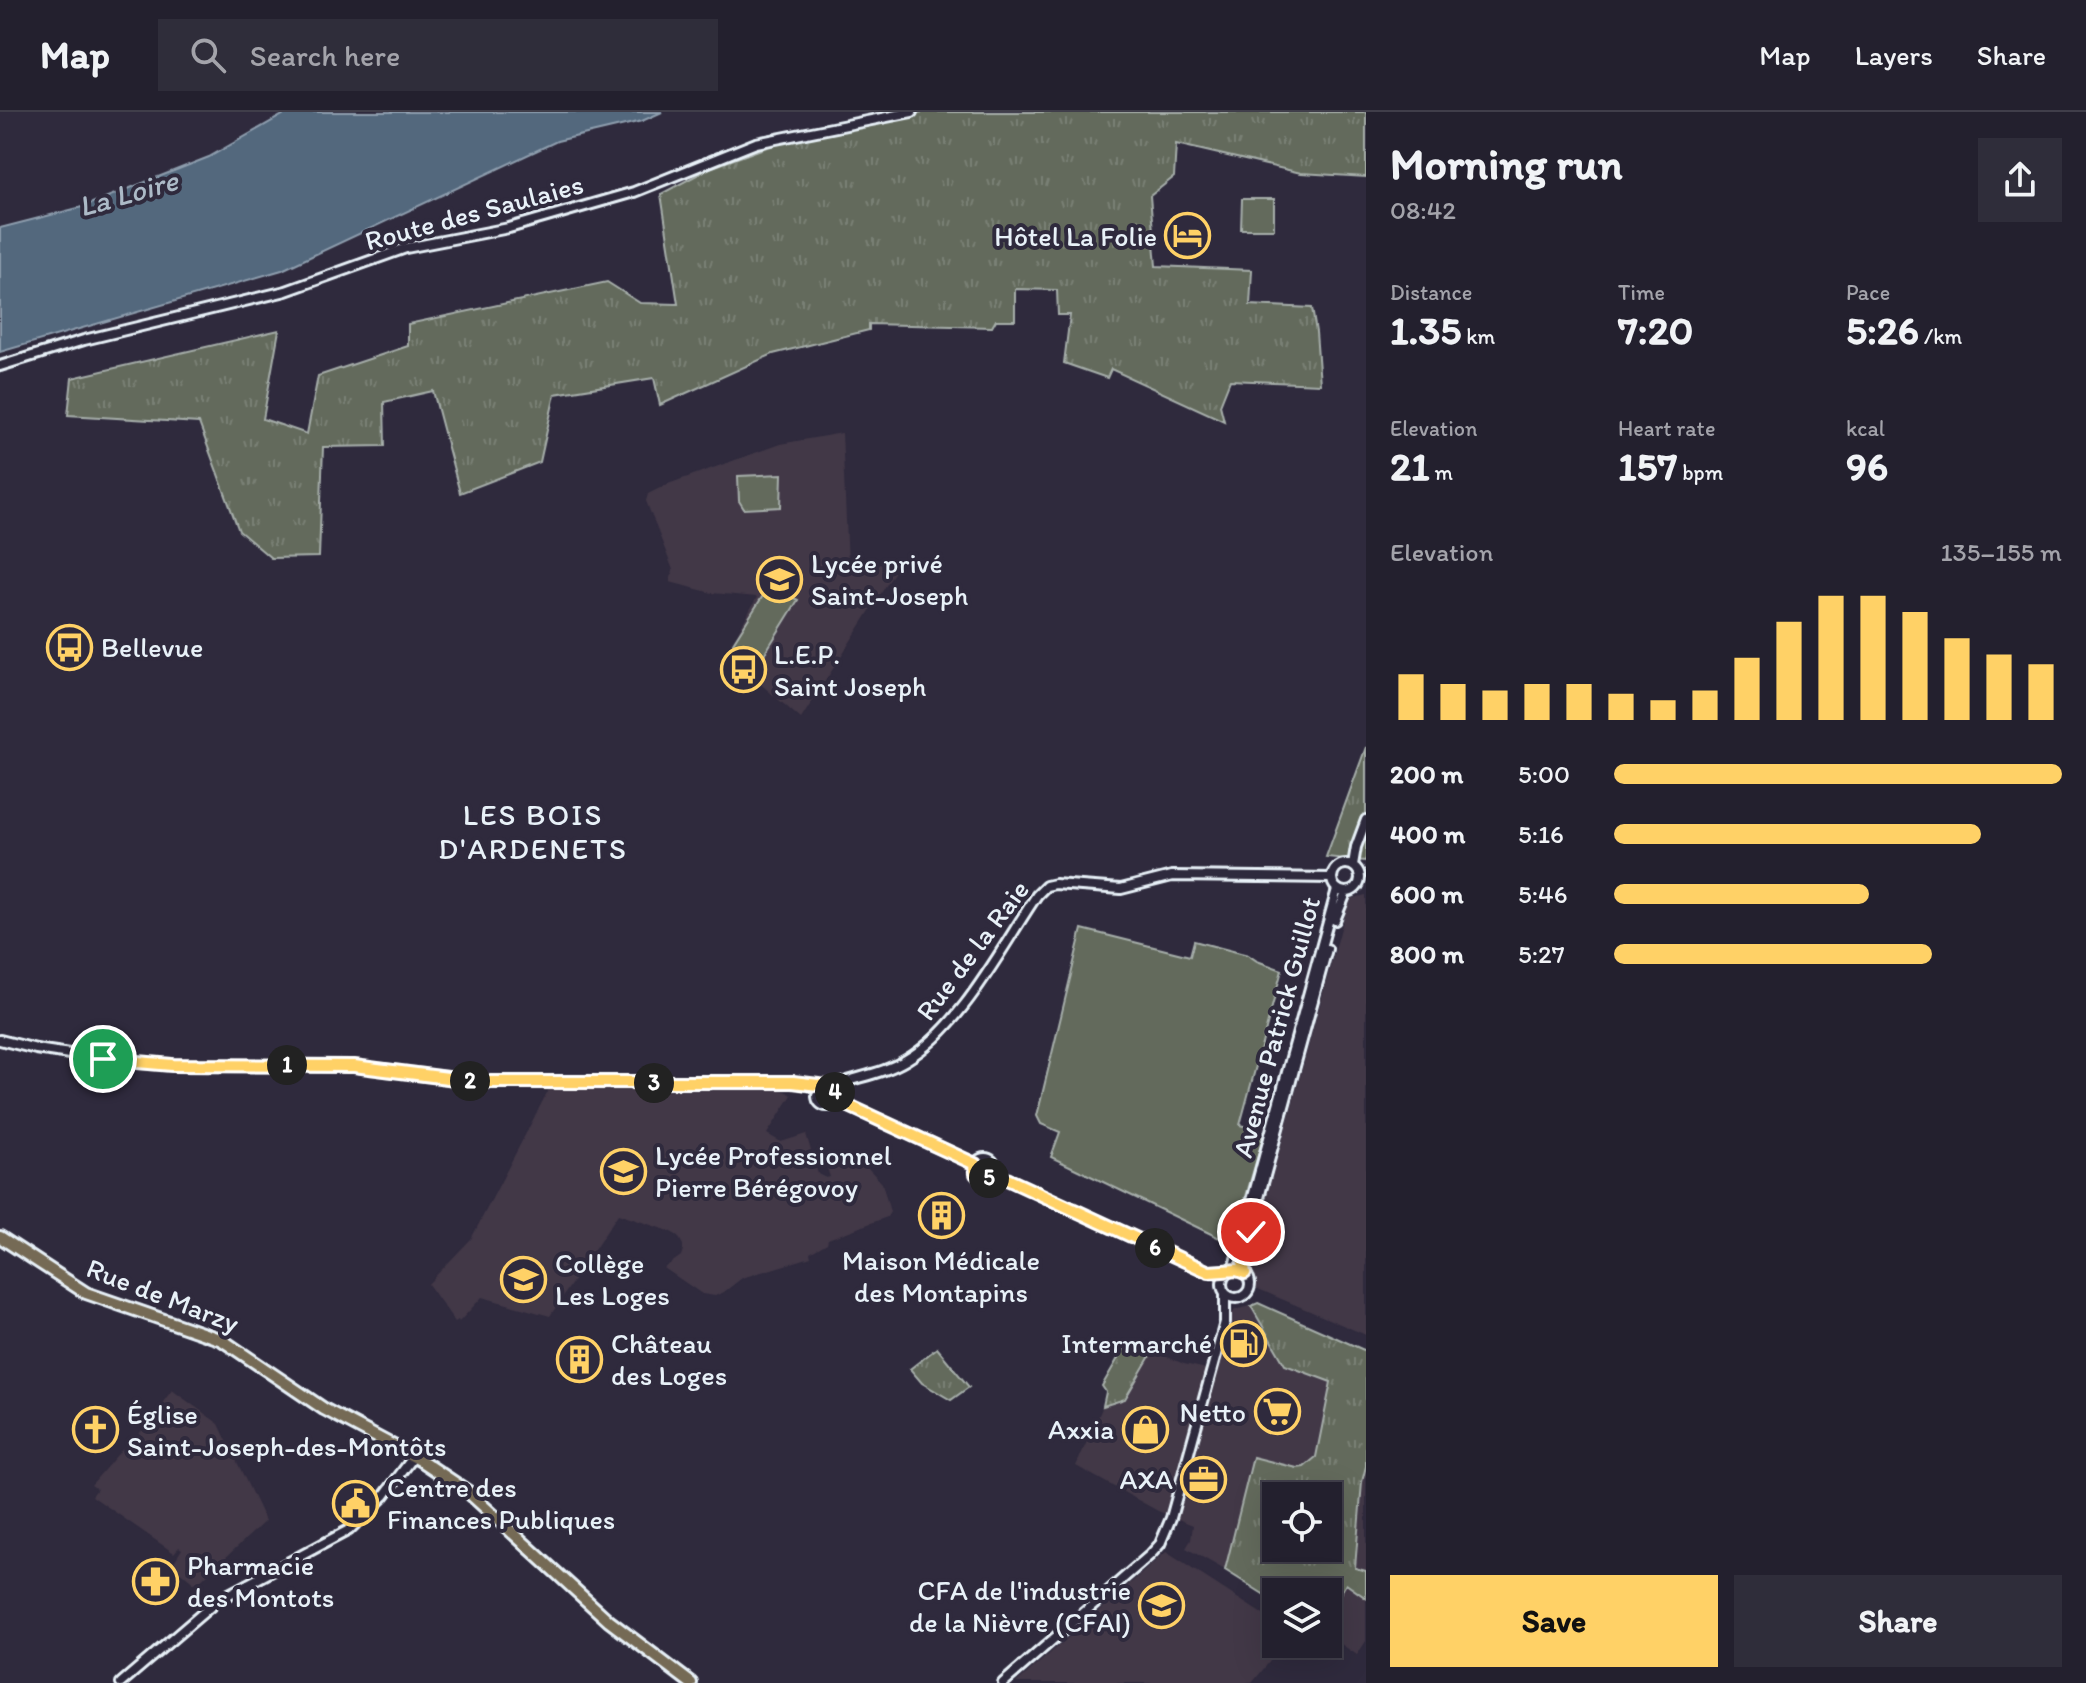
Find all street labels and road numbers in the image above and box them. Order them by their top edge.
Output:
street label: Route des Saulaies [361,167,587,257]
street label: Rue de la Raie [908,873,1036,1027]
street label: Avenue Patrick Guillot [1225,893,1327,1161]
street label: Rue de Marzy [82,1250,244,1340]

